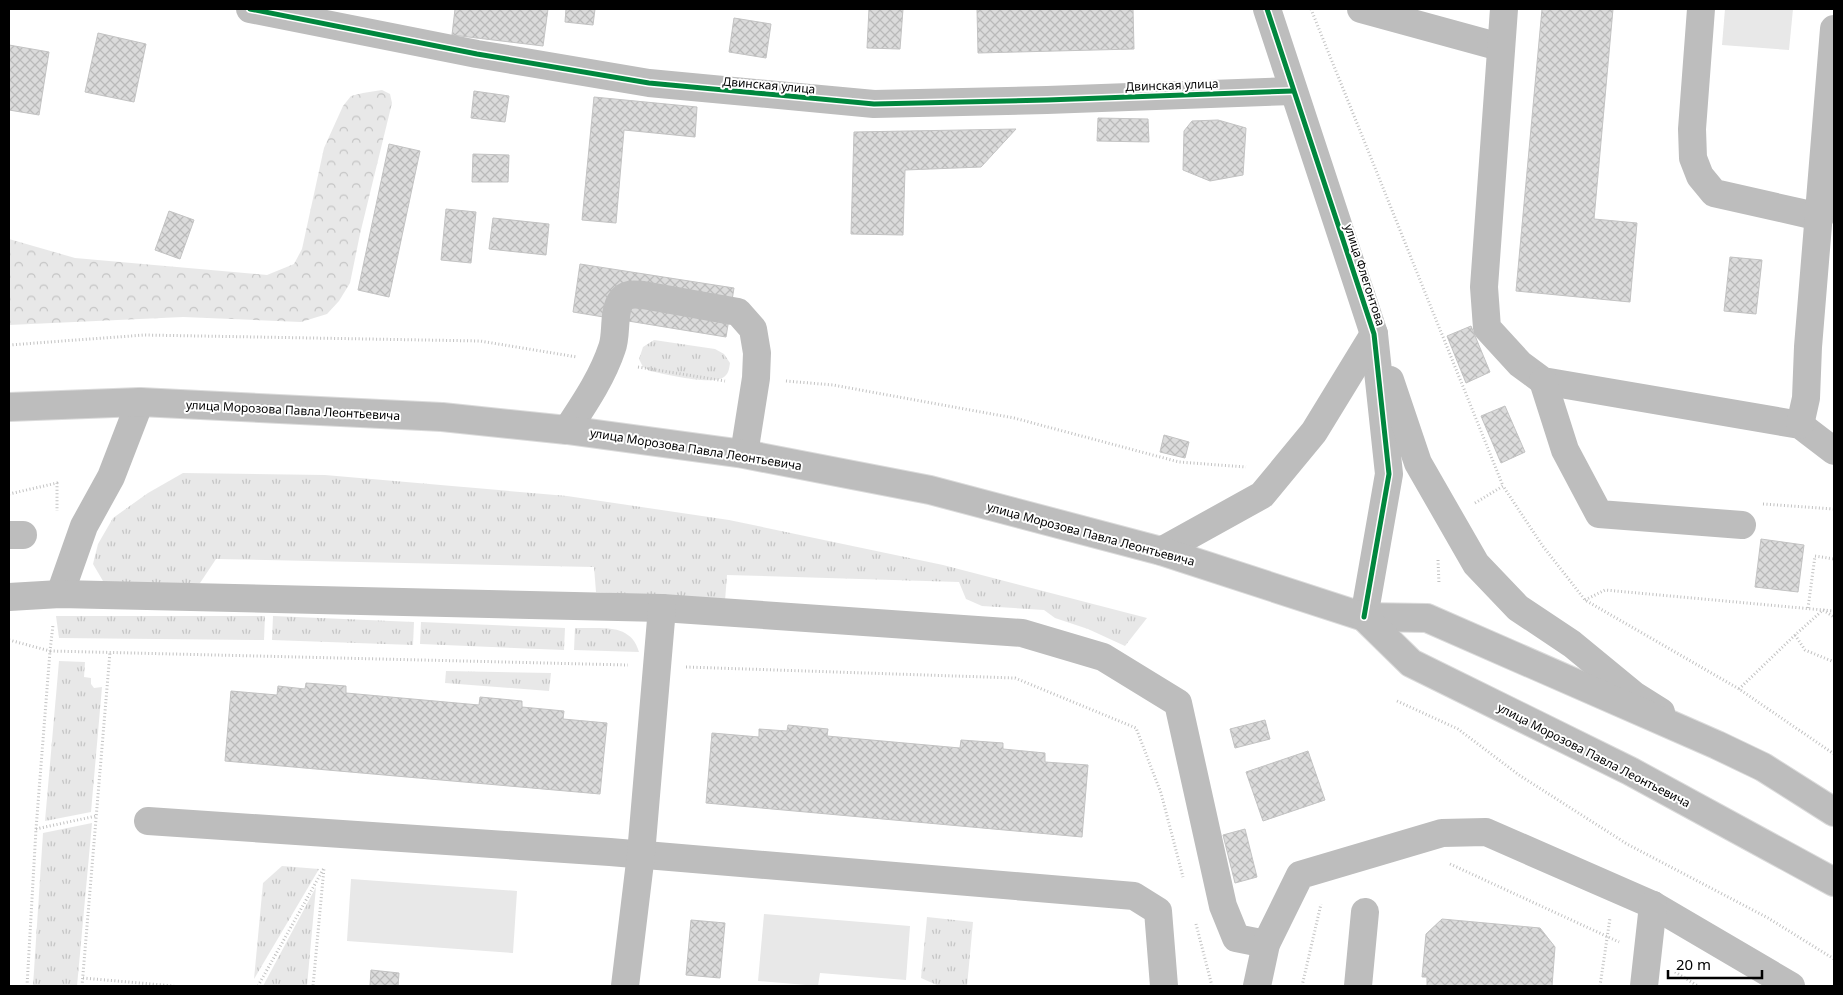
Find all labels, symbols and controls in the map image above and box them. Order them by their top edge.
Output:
street label: Двинская улица [722,72,816,98]
street label: Двинская улица [1125,75,1219,95]
street label: улица Флегонтова [1341,222,1389,328]
street label: улица Морозова Павла Леонтьевича [186,396,400,424]
street label: улица Морозова Павла Леонтьевича [589,424,803,474]
street label: улица Морозова Павла Леонтьевича [985,498,1197,570]
street label: улица Морозова Павла Леонтьевича [1495,699,1693,811]
scale bar [1668,948,1762,980]
text: 20 m [1676,954,1711,974]

